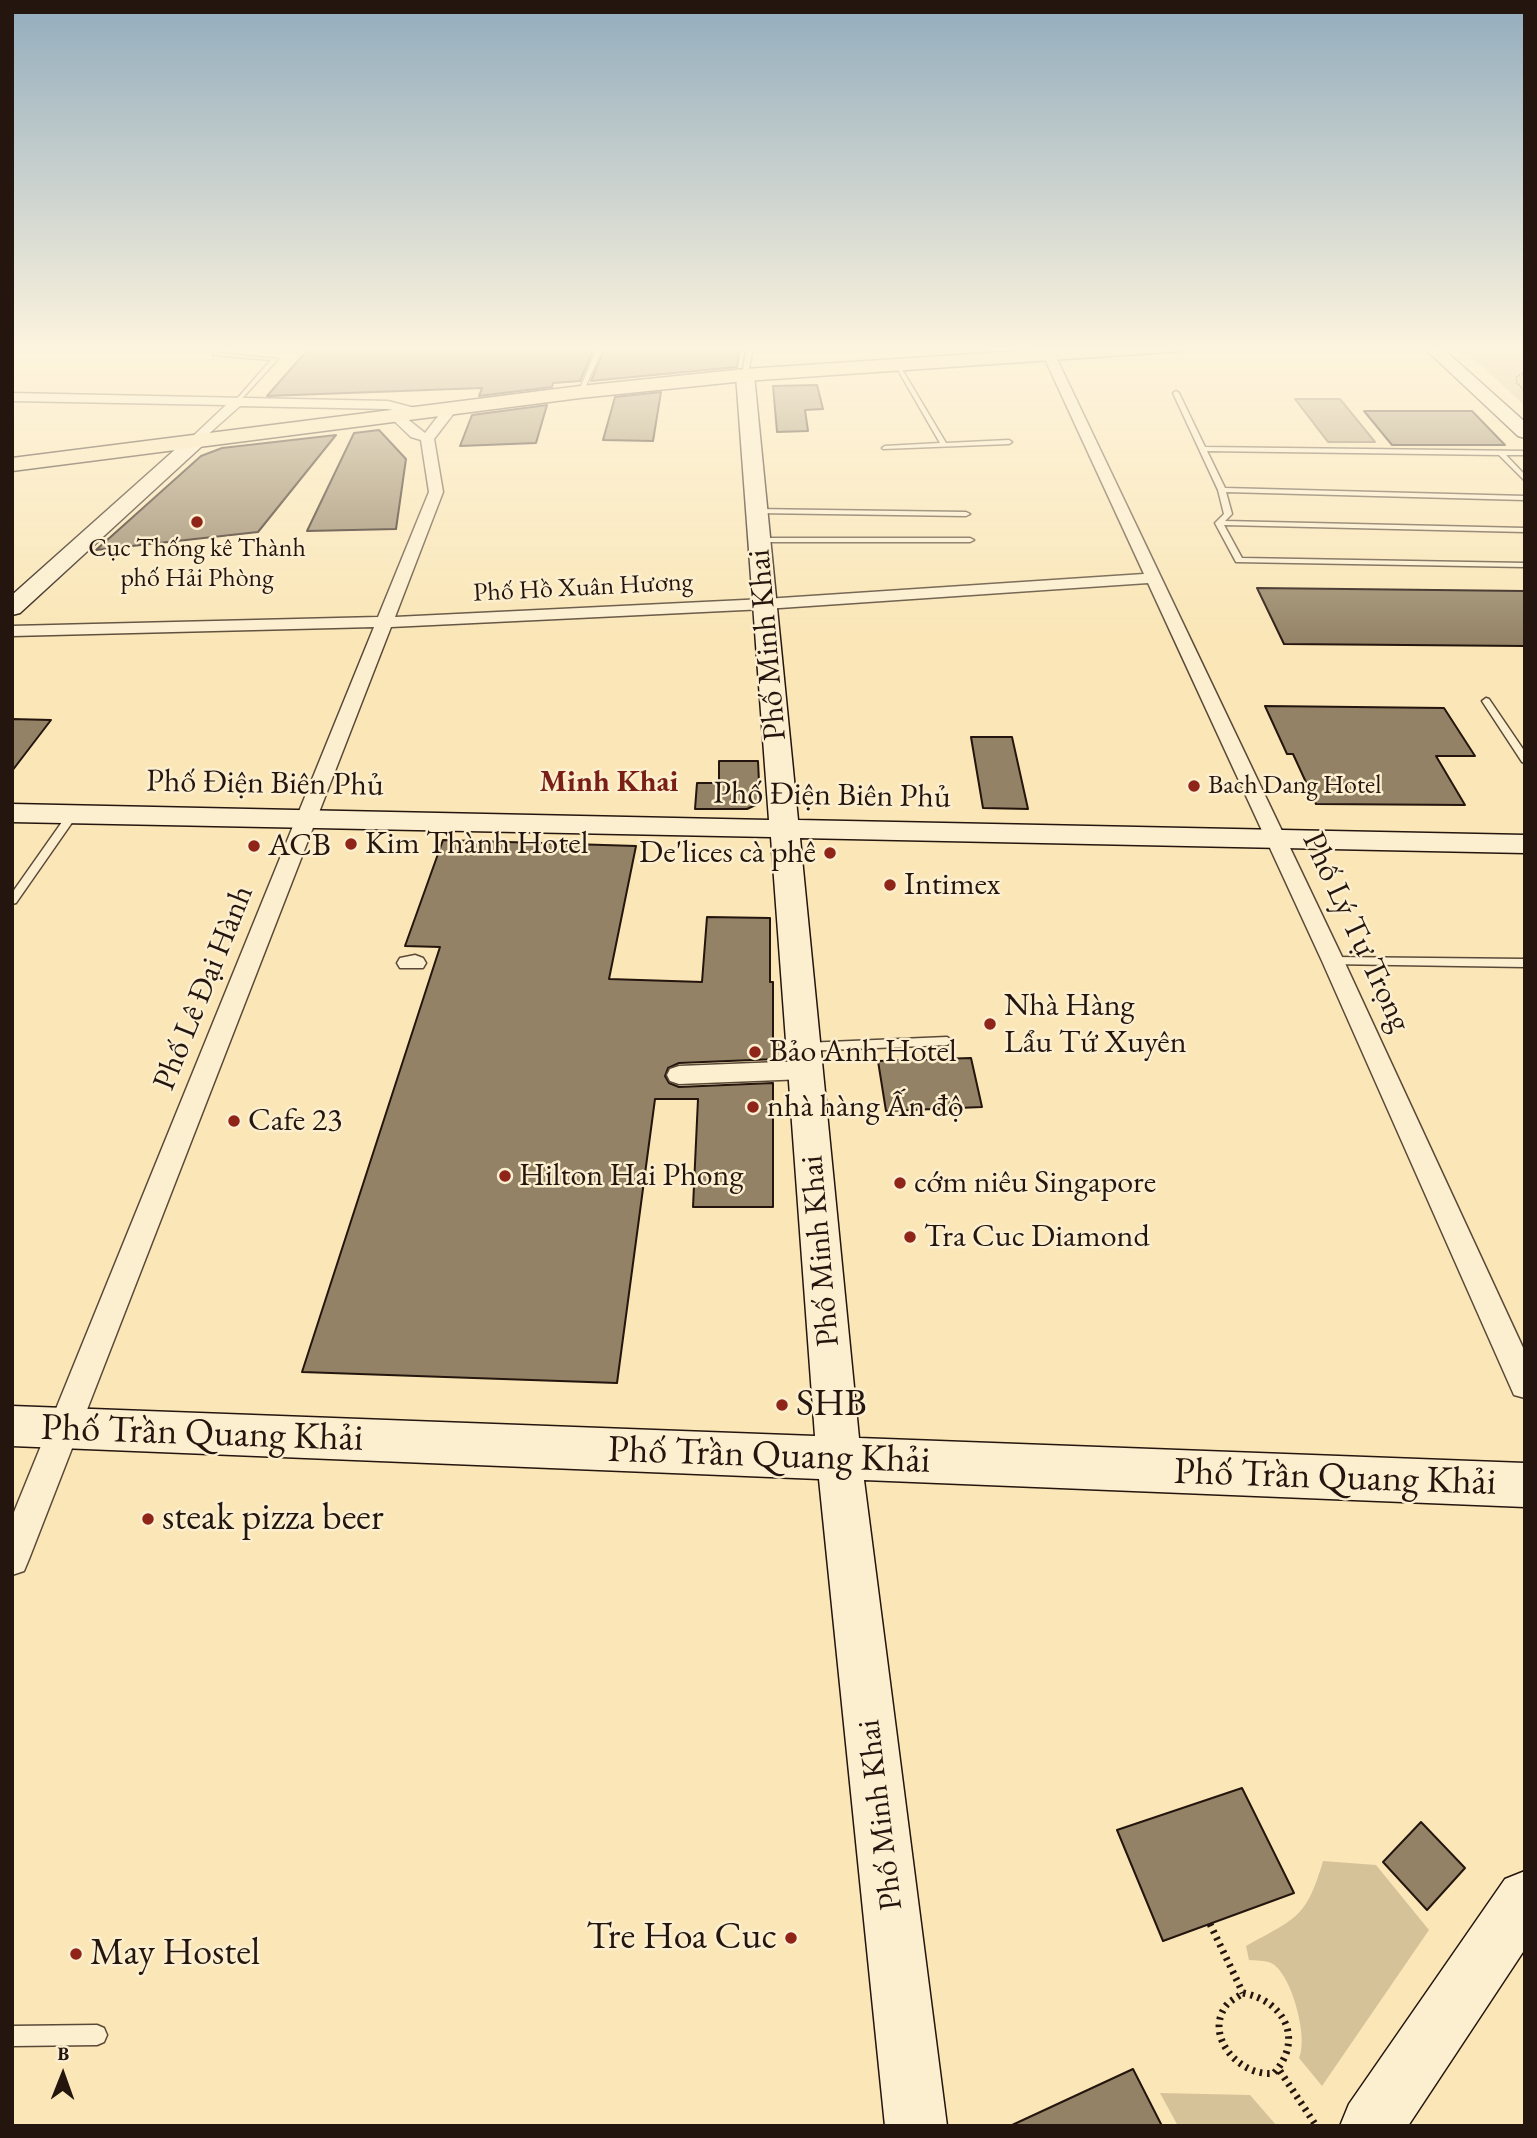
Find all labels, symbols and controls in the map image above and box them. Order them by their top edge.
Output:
marker: Cục Thống kê Thành phố Hải Phòng [189,514,205,530]
place label: Cục Thống kê Thành phố Hải Phòng [88,533,306,594]
street label: Phố Minh Khai [741,548,795,742]
street label: Phố Hồ Xuân Hương [472,567,694,609]
street label: Phố Điện Biên Phủ [146,763,384,805]
district label: Minh Khai [540,765,678,801]
place label: Bach Dang Hotel [1208,770,1381,802]
street label: Phố Điện Biên Phủ [713,775,951,817]
marker: Bach Dang Hotel [1186,778,1202,794]
place label: Kim Thành Hotel [365,825,588,863]
street label: Phố Lý Tự Trọng [1293,826,1419,1038]
place label: ACB [268,827,331,865]
place label: De'lices cà phê [639,834,816,872]
marker: Kim Thành Hotel [343,836,359,852]
marker: ACB [246,838,262,854]
marker: De'lices cà phê [822,845,838,861]
place label: Intimex [904,866,1000,904]
marker: Intimex [882,877,898,893]
street label: Phố Lê Đại Hành [146,880,262,1096]
place label: Nhà Hàng Lẩu Tứ Xuyên [1004,987,1187,1062]
marker: Nhà Hàng Lẩu Tứ Xuyên [982,1016,998,1032]
place label: Bảo Anh Hotel [769,1033,957,1071]
marker: Bảo Anh Hotel [747,1044,763,1060]
place label: nhà hàng Ấn độ [767,1088,963,1126]
marker: nhà hàng Ấn độ [745,1099,761,1115]
place label: Cafe 23 [248,1102,342,1140]
marker: Cafe 23 [226,1113,242,1129]
street label: Phố Minh Khai [794,1154,848,1348]
place label: Hilton Hai Phong [519,1157,743,1195]
place label: cớm niêu Singapore [914,1164,1156,1202]
marker: Hilton Hai Phong [497,1168,513,1184]
marker: cớm niêu Singapore [892,1175,908,1191]
place label: Tra Cuc Diamond [924,1218,1150,1256]
marker: Tra Cuc Diamond [902,1229,918,1245]
place label: SHB [796,1382,867,1428]
marker: SHB [774,1397,790,1413]
street label: Phố Trần Quang Khải [40,1406,364,1462]
street label: Phố Trần Quang Khải [607,1428,931,1484]
street label: Phố Trần Quang Khải [1173,1450,1497,1506]
place label: steak pizza beer [162,1496,384,1542]
marker: steak pizza beer [140,1511,156,1527]
street label: Phố Minh Khai [850,1718,912,1912]
place label: Tre Hoa Cuc [586,1915,777,1961]
marker: Tre Hoa Cuc [783,1930,799,1946]
place label: May Hostel [90,1931,260,1977]
marker: May Hostel [68,1946,84,1962]
north arrow [28,2040,98,2110]
text: B [57,2041,70,2066]

